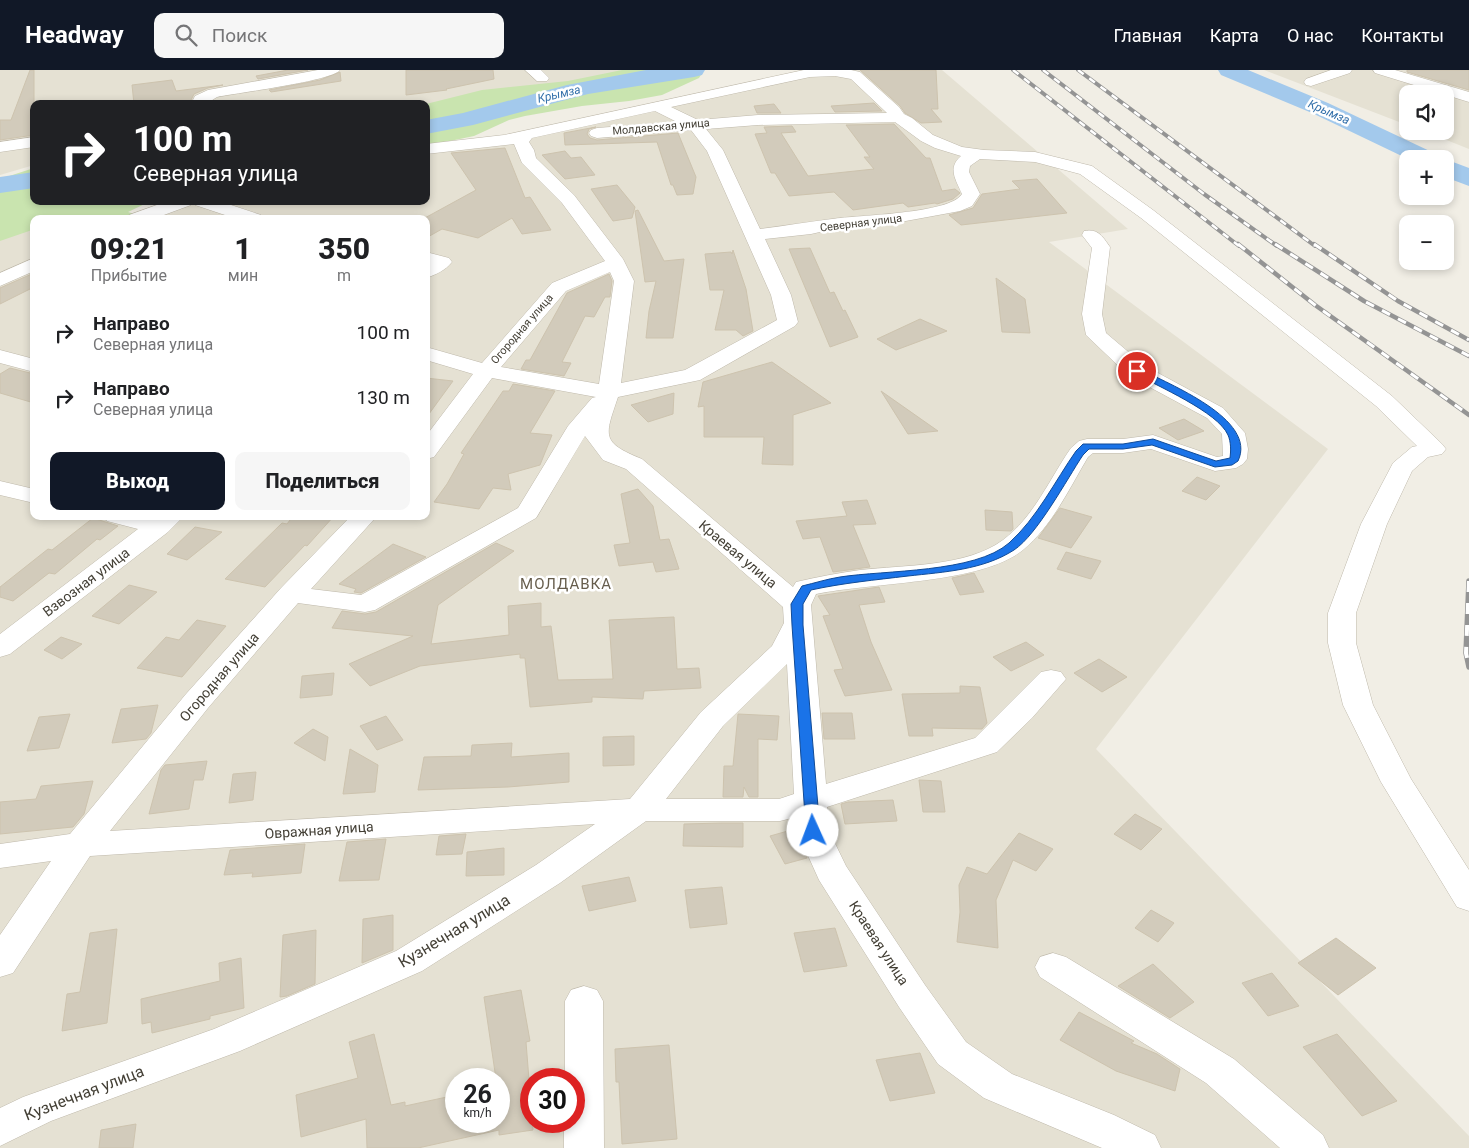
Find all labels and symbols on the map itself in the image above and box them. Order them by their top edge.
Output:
water label: Крымза [536,82,582,106]
water label: Крымза [1306,97,1352,127]
street label: Молдавская улица [612,116,710,138]
street label: Северная улица [819,212,903,234]
street label: Огородная улица [488,291,556,367]
pin [1116,350,1158,392]
street label: Краевая улица [696,517,780,591]
street label: Взвозная улица [40,544,132,620]
district label: МОЛДАВКА [520,575,612,593]
street label: Огородная улица [176,629,262,725]
position arrow [786,804,838,856]
street label: Овражная улица [264,818,374,842]
street label: Кузнечная улица [395,890,513,972]
street label: Краевая улица [846,898,912,988]
street label: Кузнечная улица [21,1061,147,1125]
speed limit sign: 30 [520,1068,585,1133]

